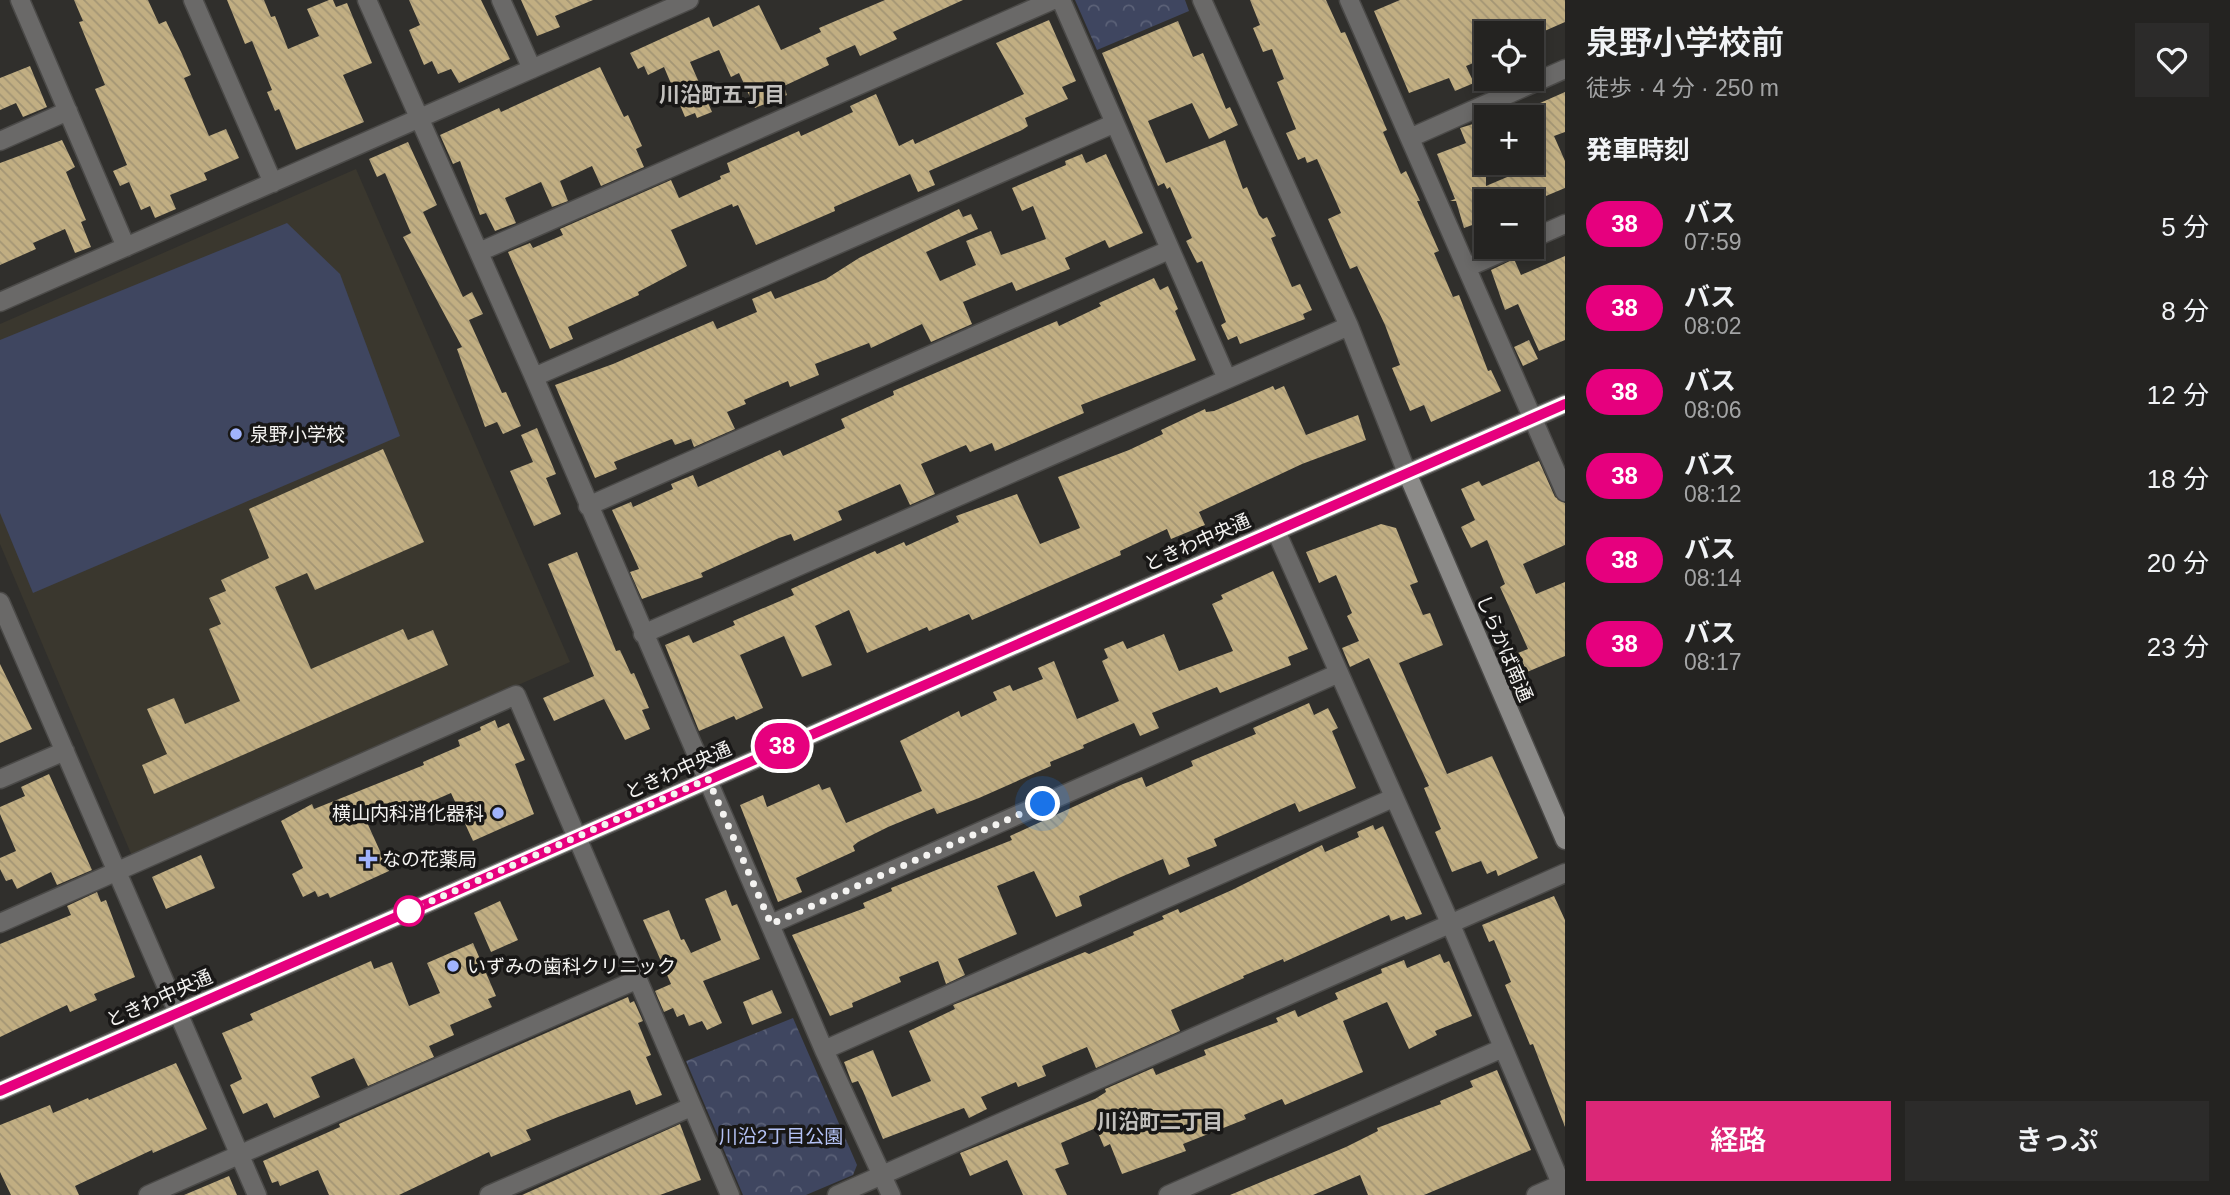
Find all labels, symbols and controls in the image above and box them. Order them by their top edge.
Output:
map controls [1474,21,1544,259]
button: locate [1474,21,1544,91]
button: heart [2135,23,2209,97]
text: 泉野小学校前 [1586,24,1784,61]
text: 徒歩 · 4 分 · 250 m [1586,75,1779,101]
district label: 川沿町五丁目 [659,83,785,106]
button: + [1474,105,1544,175]
text: 発車時刻 [1586,135,1690,165]
button: − [1474,189,1544,259]
text: バス [1684,198,1736,228]
text: 38 [1611,210,1638,237]
text: 5 分 [2161,212,2209,242]
text: 07:59 [1684,229,1742,255]
text: バス [1684,282,1736,312]
text: 38 [1611,294,1638,321]
text: 8 分 [2161,296,2209,326]
text: 08:02 [1684,313,1742,339]
text: バス [1684,366,1736,396]
text: 38 [1611,378,1638,405]
text: 12 分 [2147,380,2209,410]
text: 08:06 [1684,397,1742,423]
place label: 泉野小学校 [250,424,345,445]
marker: 泉野小学校 [228,426,244,442]
text: バス [1684,450,1736,480]
text: 38 [1611,462,1638,489]
text: 18 分 [2147,464,2209,494]
text: 08:12 [1684,481,1742,507]
street label: ときわ中央通 [1141,510,1254,575]
text: バス [1684,534,1736,564]
text: 38 [1611,546,1638,573]
text: 20 分 [2147,548,2209,578]
text: 08:14 [1684,565,1742,591]
street label: しらかば南通 [1473,592,1536,705]
text: バス [1684,618,1736,648]
text: 38 [1611,630,1638,657]
text: 23 分 [2147,632,2209,662]
text: 08:17 [1684,649,1742,675]
line badge: 38 [750,723,814,769]
text: 38 [769,732,795,759]
street label: ときわ中央通 [622,738,735,803]
your location [1025,786,1060,821]
place label: 横山内科消化器科 [332,803,484,824]
marker: 横山内科消化器科 [490,805,506,821]
place label: なの花薬局 [382,849,477,870]
marker: なの花薬局 [360,851,376,867]
unlabelled marker [394,896,424,926]
place label: いずみの歯科クリニック [467,956,676,977]
marker: いずみの歯科クリニック [445,958,461,974]
street label: ときわ中央通 [103,966,216,1031]
button: 経路 [1586,1101,1891,1181]
button: きっぷ [1905,1101,2209,1181]
district label: 川沿町二丁目 [1097,1110,1223,1133]
park label: 川沿2丁目公園 [719,1126,843,1147]

